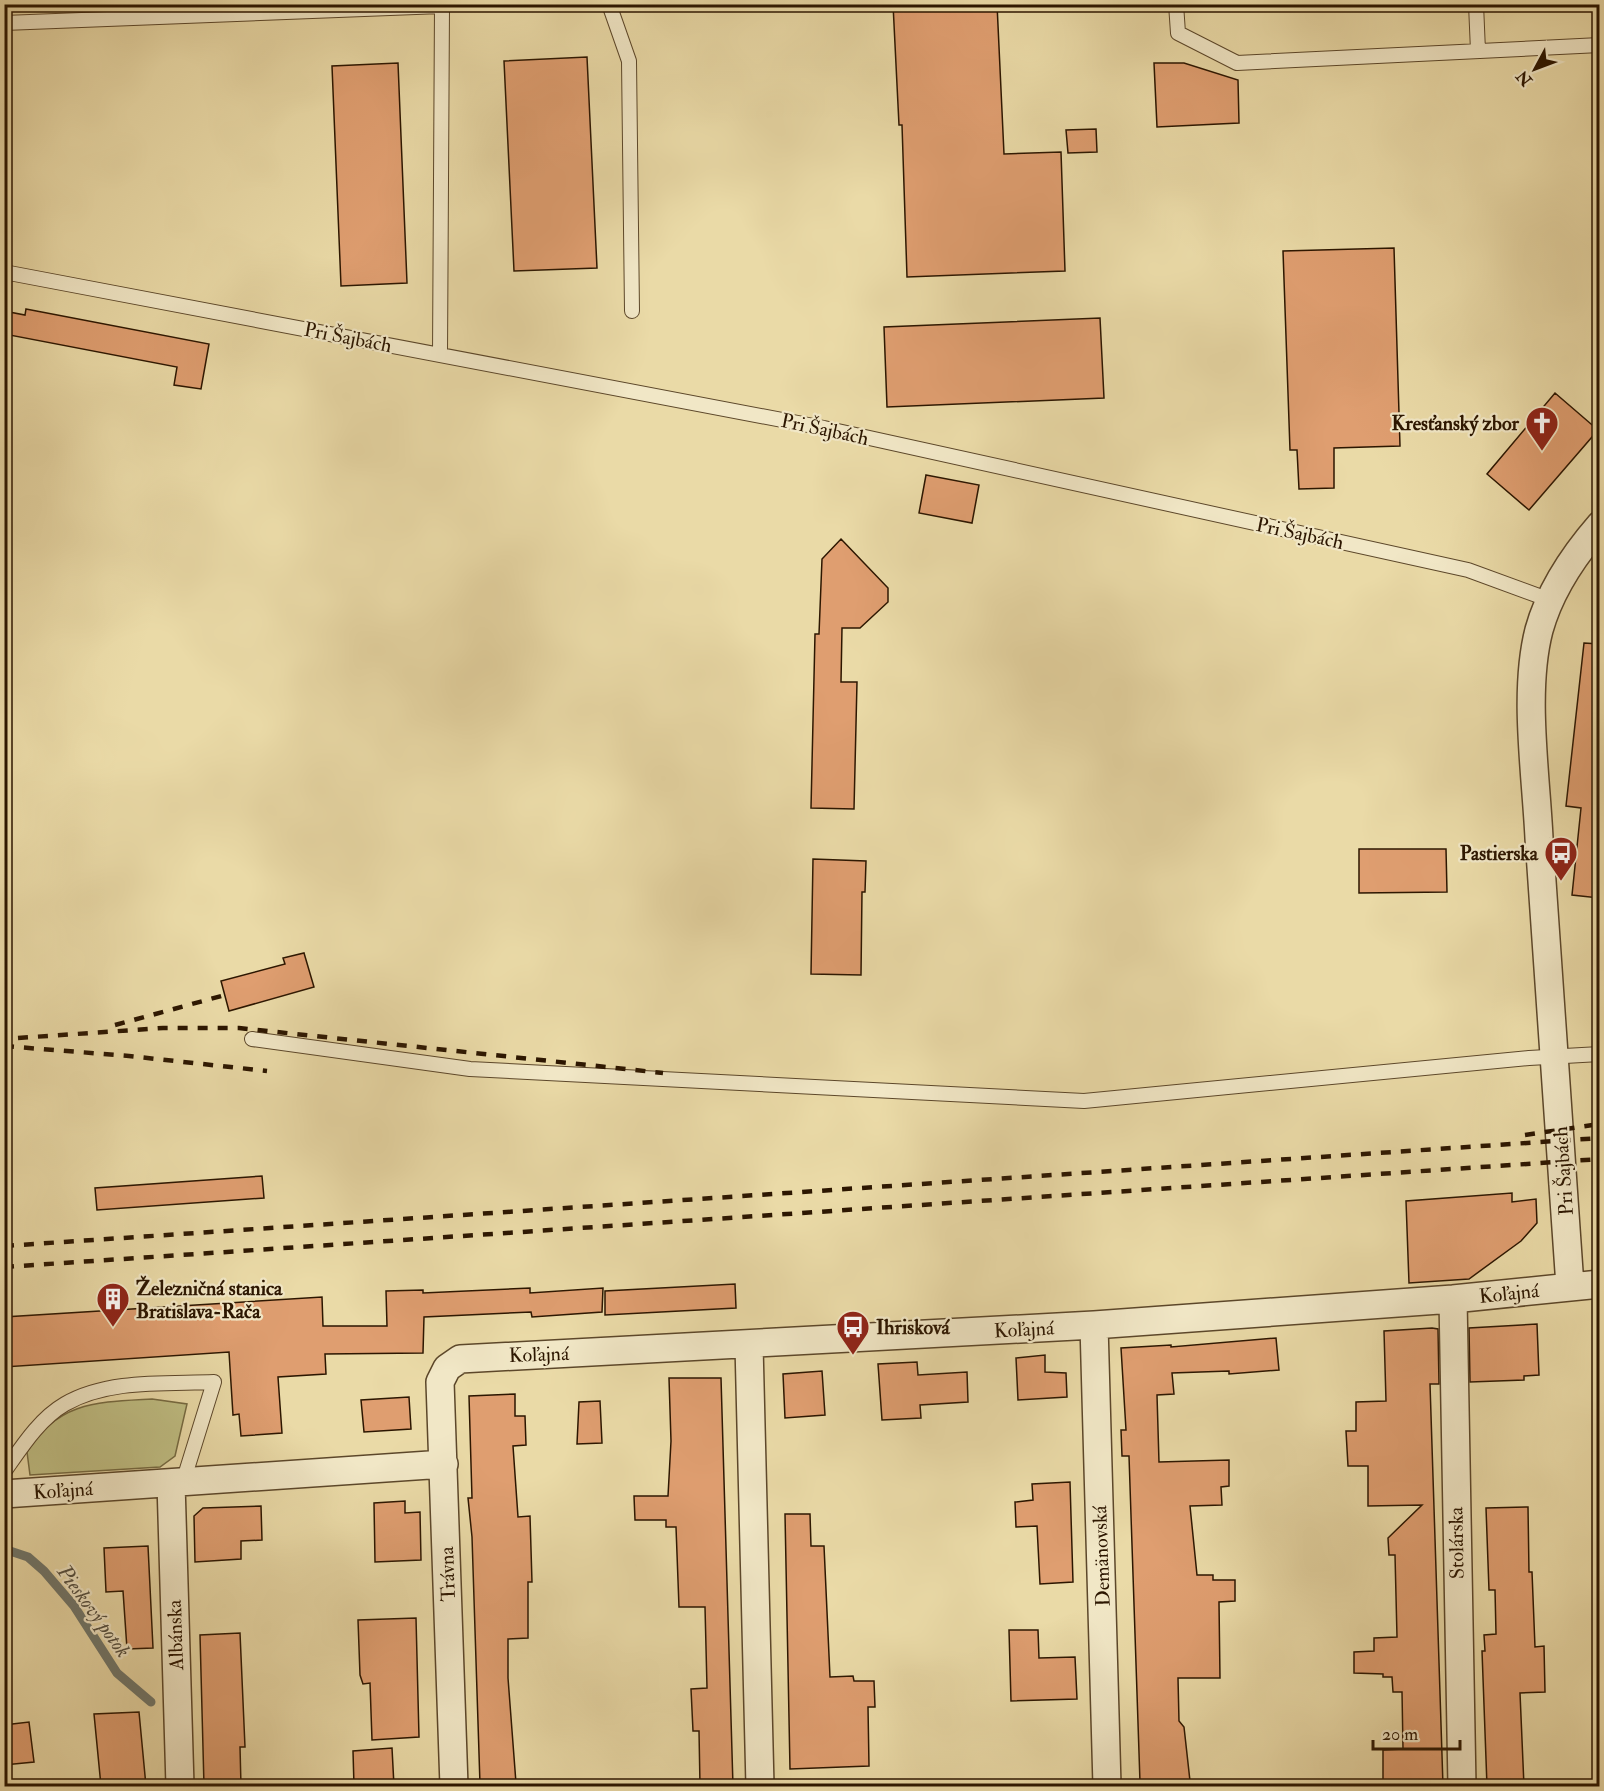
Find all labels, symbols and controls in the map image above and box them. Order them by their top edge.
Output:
north arrow [1505,39,1565,99]
text: N [1512,66,1537,91]
street label: Pri Šajbách [302,316,395,358]
church icon: Kresťanský zbor [1524,405,1560,452]
street label: Pri Šajbách [779,407,872,451]
place label: Kresťanský zbor [1391,411,1520,437]
street label: Pri Šajbách [1254,511,1347,555]
bus stop icon: Pastierska [1543,835,1579,882]
place label: Pastierska [1460,841,1539,866]
street label: Pri Šajbách [1547,1125,1579,1216]
place label: Železničná stanica Bratislava-Rača [136,1275,283,1324]
street label: Koľajná [1478,1278,1541,1309]
building icon: Železničná stanica Bratislava-Rača [95,1281,131,1328]
bus stop icon: Ihrisková [835,1309,871,1356]
place label: Ihrisková [876,1315,950,1340]
street label: Koľajná [993,1315,1056,1344]
street label: Koľajná [508,1341,570,1368]
street label: Koľajná [32,1476,95,1505]
street label: Demänovská [1087,1504,1116,1607]
street label: Stolárska [1443,1506,1470,1579]
street label: Trávna [434,1545,461,1602]
water label: Pieskový potok [50,1559,136,1663]
street label: Albánska [162,1599,189,1672]
scale bar [1373,1713,1460,1751]
text: 20 m [1382,1723,1418,1746]

